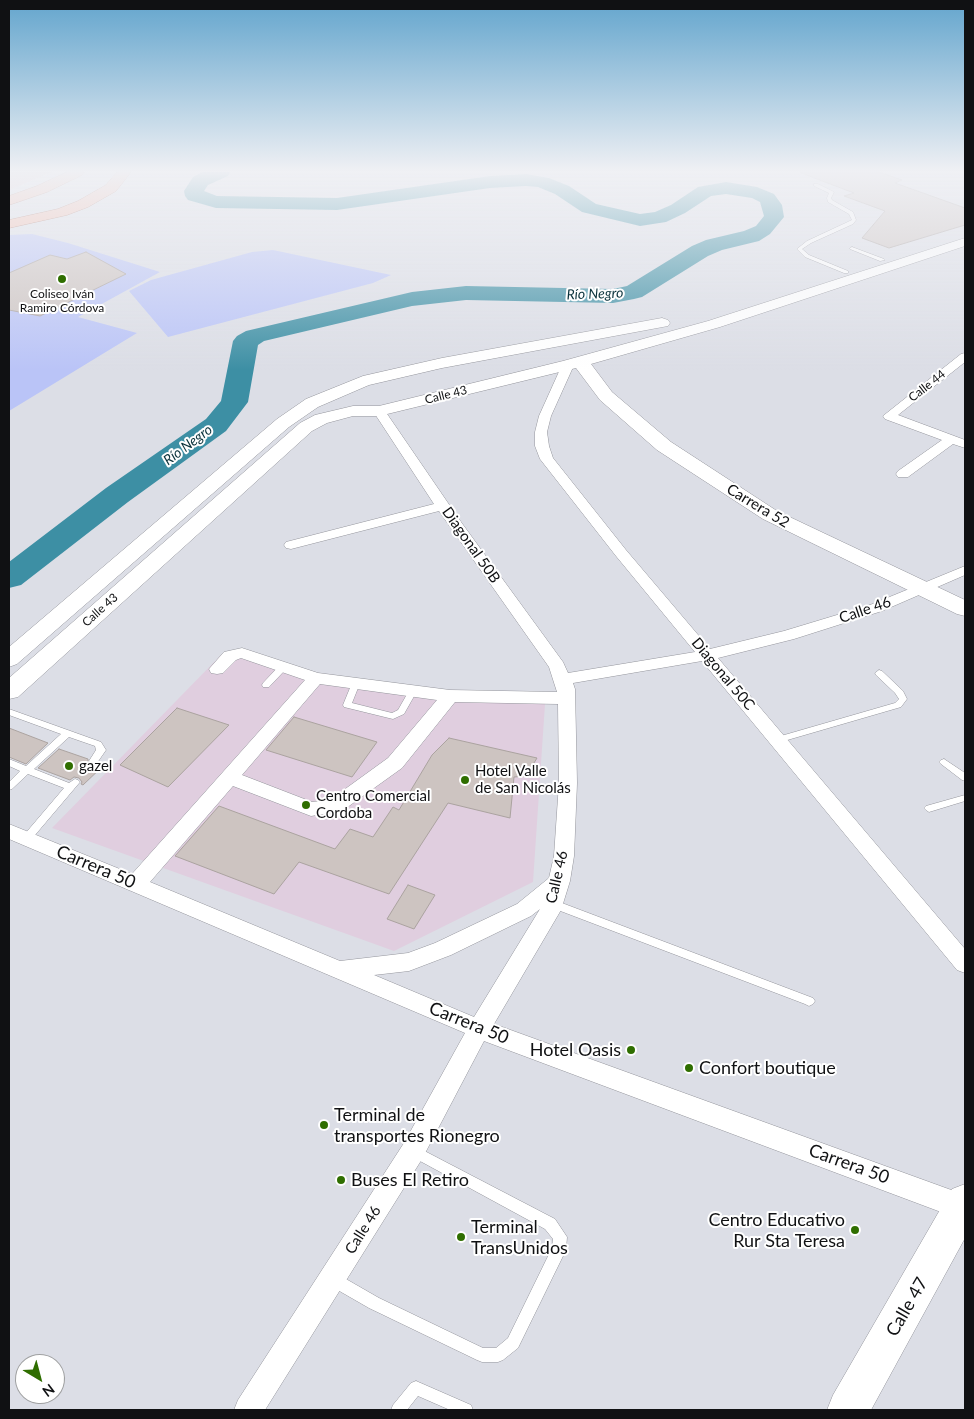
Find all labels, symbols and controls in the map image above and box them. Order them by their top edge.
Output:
marker: Coliseo Iván Ramiro Córdova [56,273,68,285]
water label: Río Negro [566,285,624,303]
place label: Coliseo Iván Ramiro Córdova [20,287,104,315]
street label: Calle 44 [906,367,948,405]
street label: Calle 43 [423,383,469,407]
water label: Río Negro [160,421,216,469]
street label: Carrera 52 [723,480,793,532]
street label: Diagonal 50B [438,503,504,587]
street label: Calle 43 [79,590,121,630]
street label: Calle 46 [837,593,893,627]
street label: Diagonal 50C [687,634,759,714]
place label: gazel [79,757,112,775]
marker: gazel [63,760,75,772]
place label: Hotel Valle de San Nicolás [475,762,571,797]
marker: Hotel Valle de San Nicolás [459,774,471,786]
place label: Centro Comercial Cordoba [316,787,430,822]
marker: Centro Comercial Cordoba [300,799,312,811]
street label: Carrera 50 [53,841,139,893]
street label: Calle 46 [542,849,572,905]
street label: Carrera 50 [426,997,512,1049]
place label: Hotel Oasis [530,1039,621,1061]
marker: Hotel Oasis [625,1044,637,1056]
place label: Confort boutique [699,1057,836,1079]
marker: Confort boutique [683,1062,695,1074]
place label: Terminal de transportes Rionegro [334,1104,500,1146]
marker: Terminal de transportes Rionegro [318,1119,330,1131]
street label: Carrera 50 [806,1139,892,1189]
place label: Buses El Retiro [351,1169,469,1191]
marker: Buses El Retiro [335,1174,347,1186]
street label: Calle 46 [341,1202,385,1258]
place label: Centro Educativo Rur Sta Teresa [708,1209,845,1252]
place label: Terminal TransUnidos [471,1216,568,1258]
marker: Centro Educativo Rur Sta Teresa [849,1224,861,1236]
marker: Terminal TransUnidos [455,1231,467,1243]
street label: Calle 47 [882,1274,932,1340]
north arrow [15,1354,65,1404]
text: N [39,1381,58,1401]

